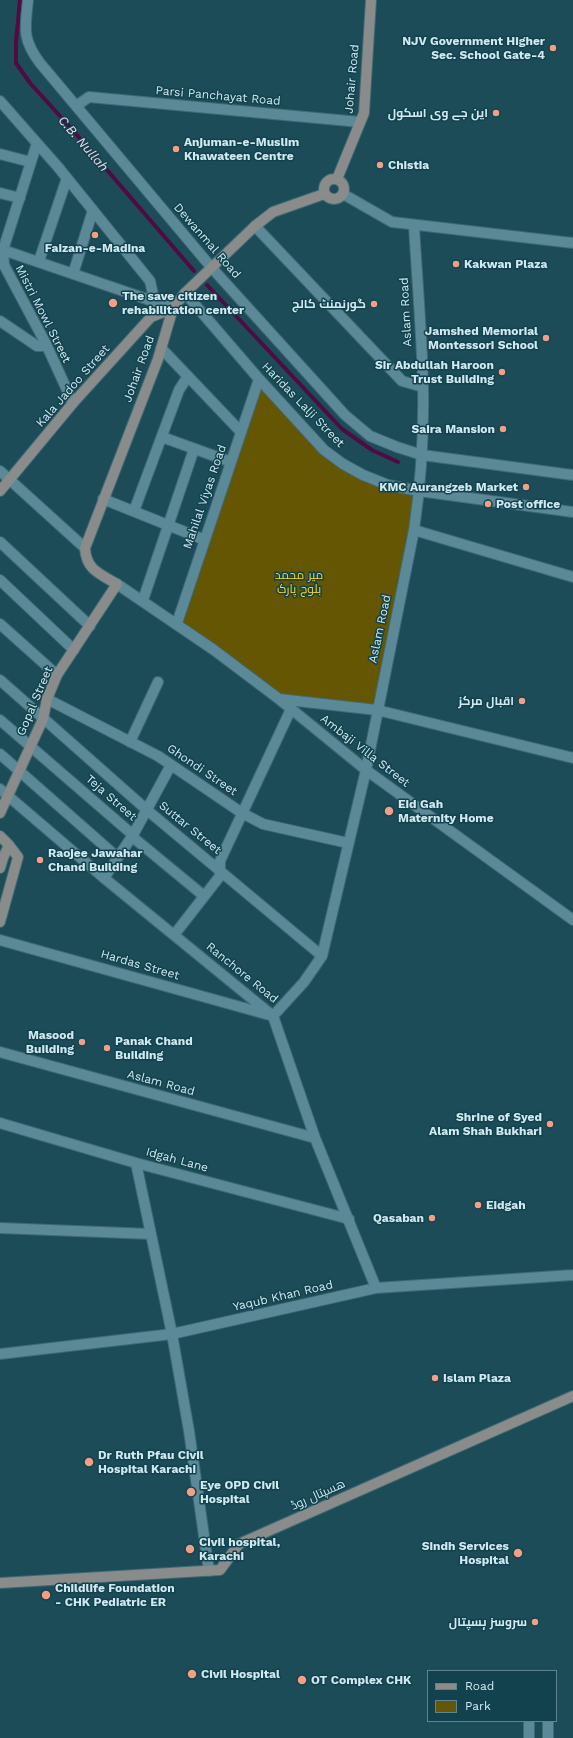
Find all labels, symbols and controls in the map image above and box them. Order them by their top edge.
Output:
place label: NJV Government Higher Sec. School Gate-4 [402,34,545,62]
marker: NJV Government Higher Sec. School Gate-4 [548,43,558,53]
street label: Johair Road [342,44,362,114]
street label: Parsi Panchayat Road [155,83,281,109]
place label: این جے وی اسکول [388,106,488,120]
marker: این جے وی اسکول [491,108,501,118]
water label: C.B. Nullah [55,113,111,175]
place label: Anjuman-e-Muslim Khawateen Centre [184,135,299,163]
marker: Anjuman-e-Muslim Khawateen Centre [171,144,181,154]
place label: Chistia [388,158,429,172]
marker: Chistia [375,160,385,170]
street label: Dewanmal Road [170,200,244,282]
marker: Faizan-e-Madina [90,230,100,240]
place label: Faizan-e-Madina [45,241,145,255]
place label: Kakwan Plaza [464,257,547,271]
marker: Kakwan Plaza [451,259,461,269]
street label: Mistri Mowl Street [12,263,74,365]
street label: Aslam Road [397,277,415,347]
place label: The save citizen rehabilitation center [122,289,244,317]
marker: The save citizen rehabilitation center [107,297,119,309]
place label: گورنمنٹ کالج [292,297,366,311]
marker: گورنمنٹ کالج [369,299,379,309]
place label: Jamshed Memorial Montessori School [425,324,538,352]
marker: Jamshed Memorial Montessori School [541,333,551,343]
street label: Johair Road [120,334,158,404]
street label: Kala Jadoo Street [33,342,113,430]
place label: Sir Abdullah Haroon Trust Building [375,358,494,386]
street label: Haridas Lalji Street [259,360,347,450]
marker: Sir Abdullah Haroon Trust Building [497,367,507,377]
place label: Saira Mansion [412,422,495,436]
marker: Saira Mansion [498,424,508,434]
street label: Mahilal Viyas Road [180,443,230,551]
place label: KMC Aurangzeb Market [379,480,518,494]
marker: KMC Aurangzeb Market [521,482,531,492]
place label: Post office [496,497,560,511]
marker: Post office [483,499,493,509]
park label: میر محمد بلوچ پارک [275,568,323,596]
street label: Aslam Road [366,594,394,664]
street label: Gopal Street [14,664,56,738]
place label: اقبال مرکز [458,694,514,708]
marker: اقبال مرکز [517,696,527,706]
street label: Ambaji Villa Street [317,712,413,790]
street label: Ghondi Street [164,741,240,799]
street label: Teja Street [82,772,140,824]
place label: Eid Gah Maternity Home [398,797,494,825]
street label: Suttar Street [156,798,224,858]
marker: Eid Gah Maternity Home [383,805,395,817]
place label: Raojee Jawahar Chand Building [48,846,142,874]
marker: Raojee Jawahar Chand Building [35,855,45,865]
street label: Ranchore Road [203,940,281,1006]
street label: Hardas Street [99,947,181,983]
place label: Masood Building [26,1028,74,1056]
place label: Panak Chand Building [115,1034,193,1062]
marker: Masood Building [77,1037,87,1047]
marker: Panak Chand Building [102,1043,112,1053]
street label: Aslam Road [126,1067,196,1099]
place label: Shrine of Syed Alam Shah Bukhari [429,1110,542,1138]
marker: Shrine of Syed Alam Shah Bukhari [545,1119,555,1129]
street label: Idgah Lane [144,1145,210,1175]
place label: Eidgah [486,1198,526,1212]
marker: Eidgah [473,1200,483,1210]
place label: Qasaban [373,1211,424,1225]
marker: Qasaban [427,1213,437,1223]
street label: Yaqub Khan Road [232,1278,334,1314]
place label: Islam Plaza [443,1371,511,1385]
marker: Islam Plaza [430,1373,440,1383]
place label: Dr Ruth Pfau Civil Hospital Karachi [98,1448,204,1476]
marker: Dr Ruth Pfau Civil Hospital Karachi [83,1456,95,1468]
street label: ھسپتال روڈ [289,1477,347,1513]
place label: Eye OPD Civil Hospital [200,1478,279,1506]
marker: Eye OPD Civil Hospital [185,1486,197,1498]
place label: Civil hospital, Karachi [199,1535,280,1563]
place label: Sindh Services Hospital [422,1539,509,1567]
marker: Civil hospital, Karachi [184,1543,196,1555]
marker: Sindh Services Hospital [512,1547,524,1559]
place label: Childlife Foundation - CHK Pediatric ER [55,1581,175,1609]
marker: Childlife Foundation - CHK Pediatric ER [40,1589,52,1601]
place label: سروسز ہسپتال [449,1615,527,1629]
marker: سروسز ہسپتال [530,1617,540,1627]
place label: Civil Hospital [201,1667,280,1681]
marker: Civil Hospital [186,1668,198,1680]
legend [427,1670,557,1722]
place label: OT Complex CHK [311,1673,411,1687]
marker: OT Complex CHK [296,1674,308,1686]
text: Road [465,1679,494,1693]
text: Park [465,1699,491,1713]

